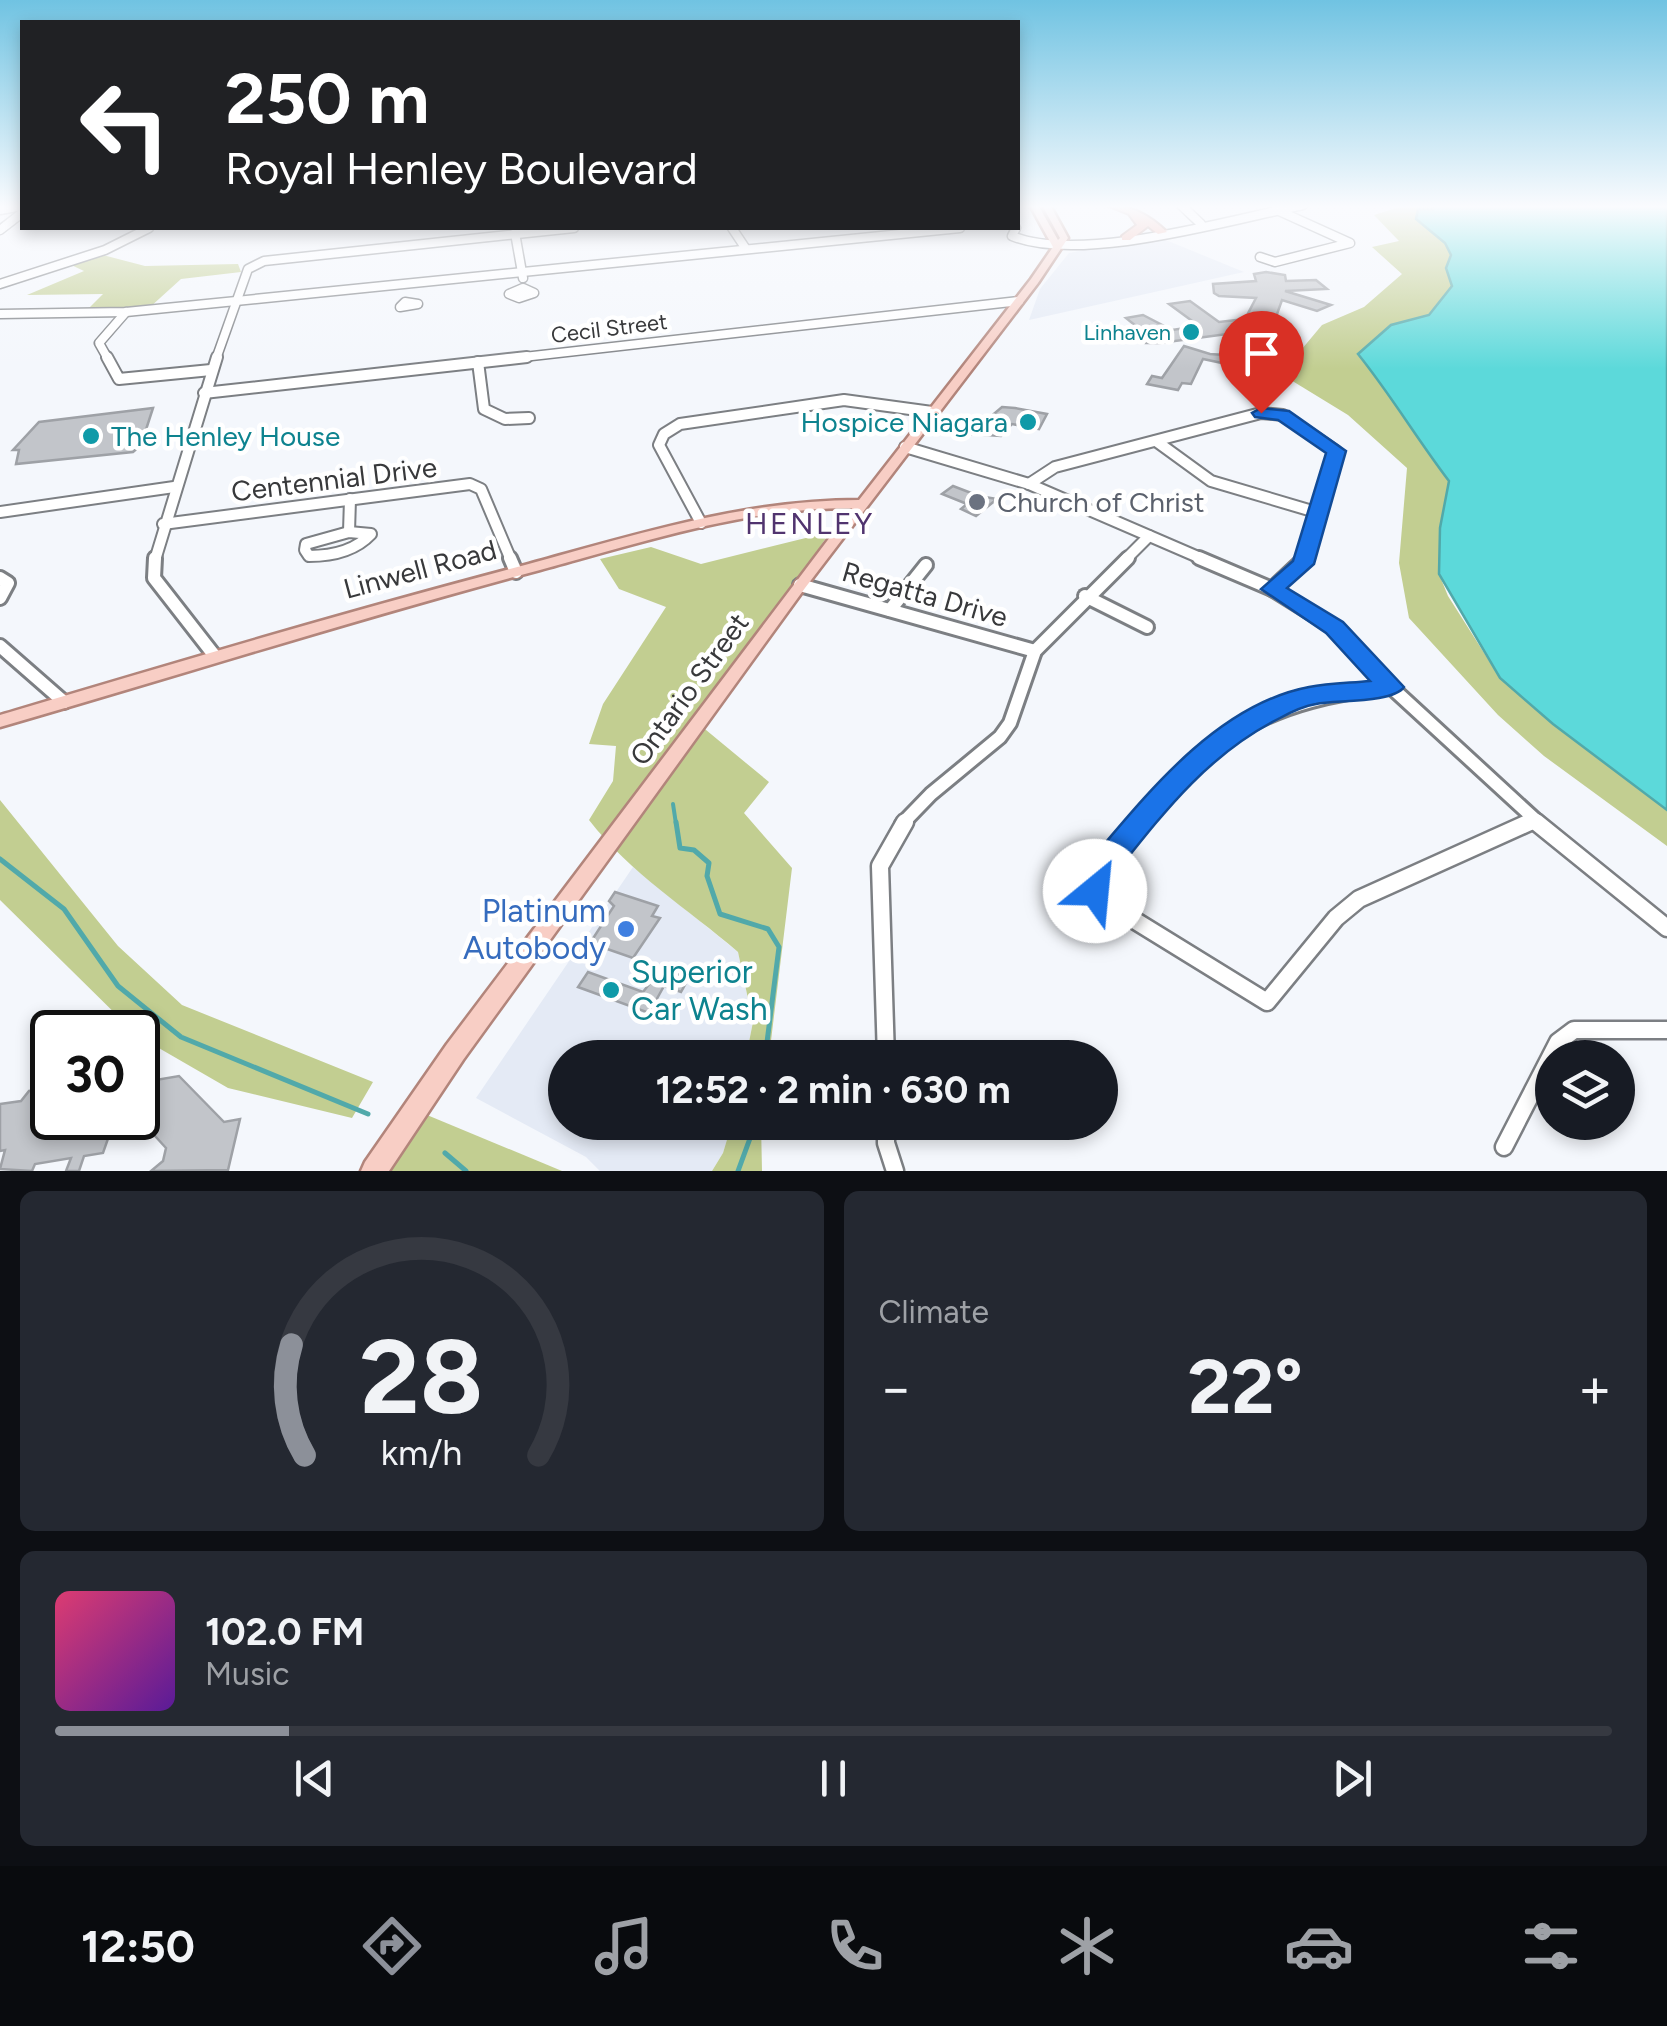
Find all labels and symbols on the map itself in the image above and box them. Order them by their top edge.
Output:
street label: Cecil Street [549,308,669,349]
pin [1219,311,1304,414]
place label: Linhaven [1083,319,1171,346]
marker: Linhaven [1180,321,1202,343]
place label: Hospice Niagara [800,405,1008,439]
marker: Hospice Niagara [1017,411,1039,433]
place label: The Henley House [111,419,340,453]
marker: The Henley House [80,425,102,447]
street label: Centennial Drive [229,450,439,508]
place label: Church of Christ [997,485,1204,519]
marker: Church of Christ [966,491,988,513]
district label: HENLEY [745,505,875,542]
street label: Linwell Road [340,532,500,606]
street label: Regatta Drive [838,554,1012,634]
street label: Ontario Street [622,606,756,772]
position arrow [1043,839,1147,943]
place label: Platinum Autobody [463,892,606,967]
marker: Platinum Autobody [615,918,637,940]
place label: Superior Car Wash [631,953,768,1028]
marker: Superior Car Wash [600,979,622,1001]
speed limit sign: 30 [30,1010,160,1140]

